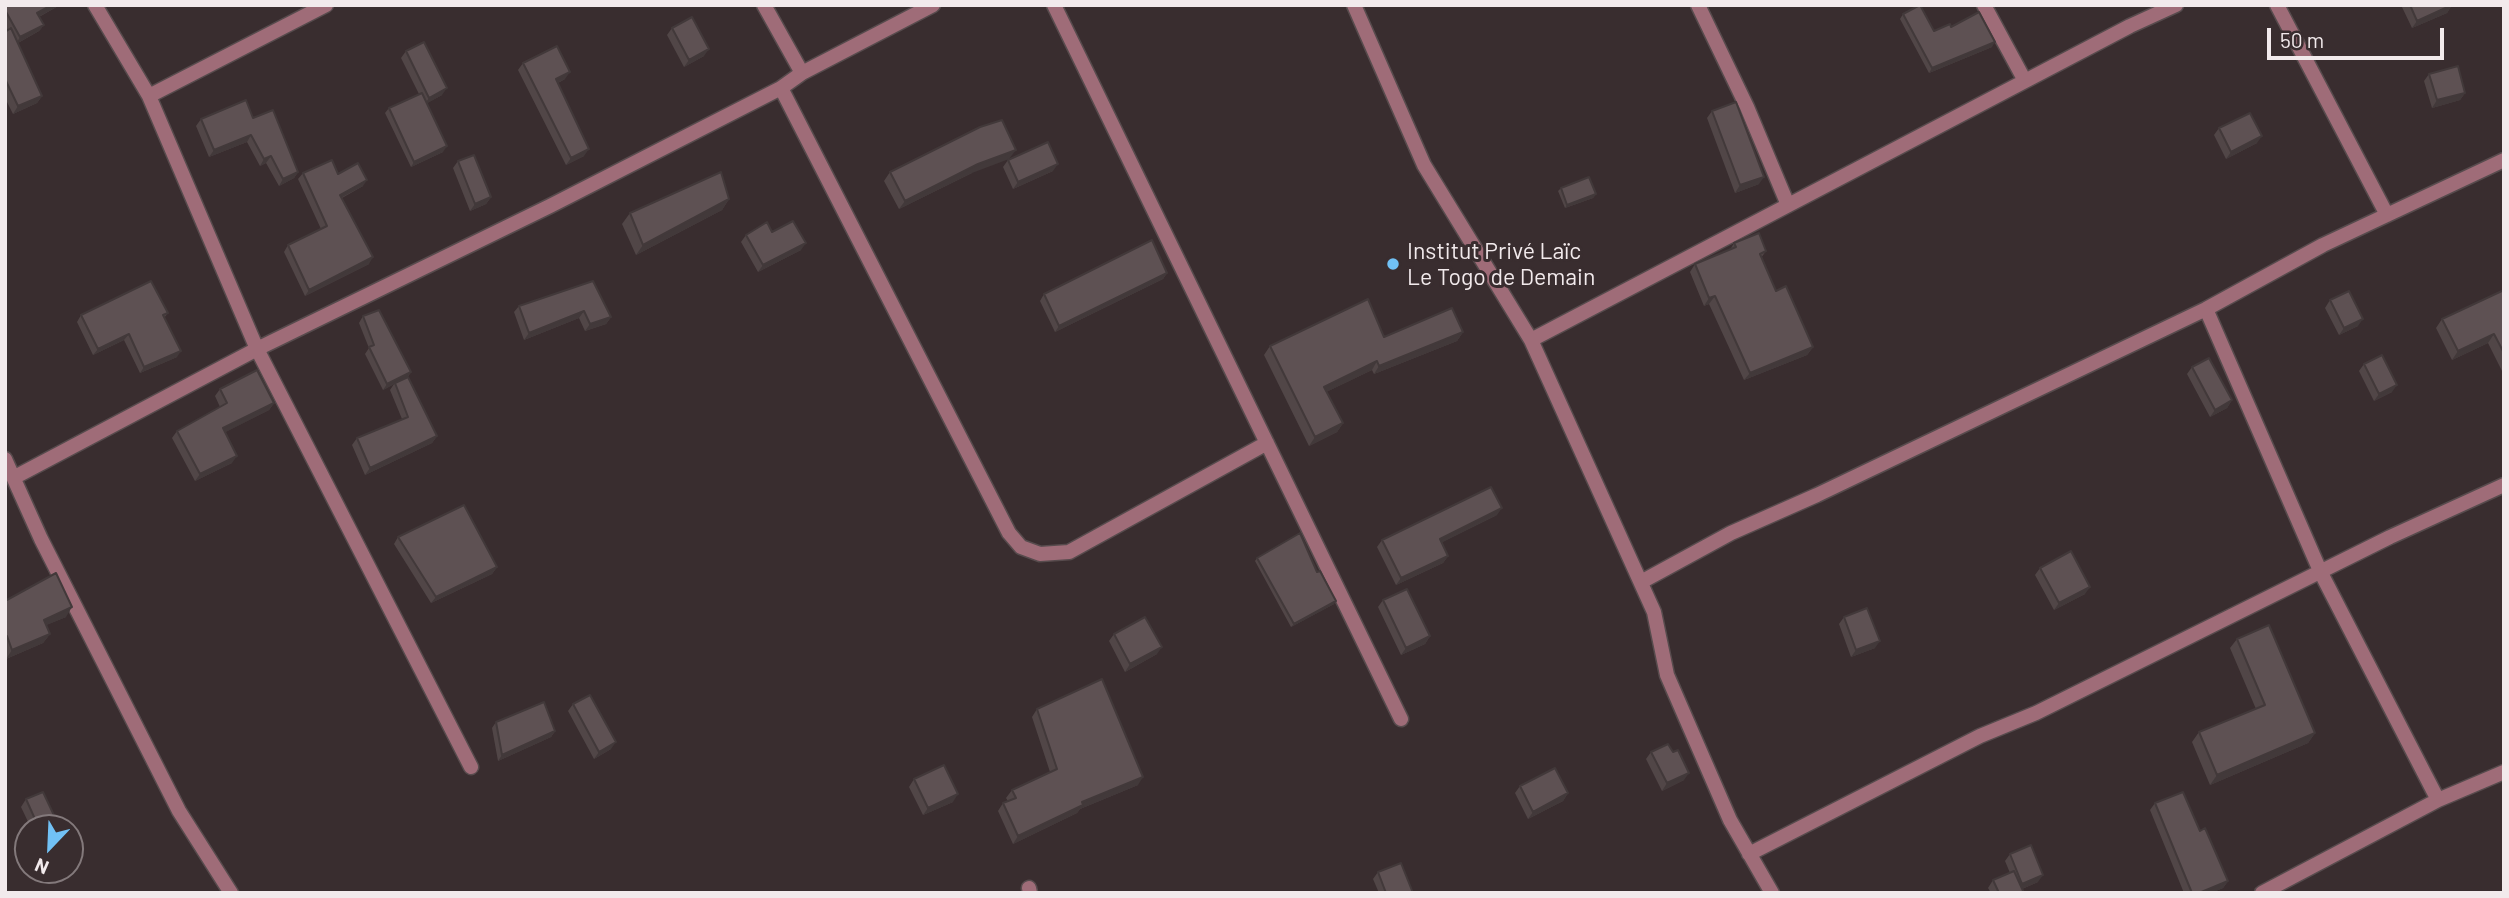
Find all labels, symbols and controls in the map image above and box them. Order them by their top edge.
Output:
scale bar [2271,14,2448,58]
text: 50 m [2280,27,2324,52]
place label: Institut Privé Laïc Le Togo de Demain [1407,237,1595,291]
marker: Institut Privé Laïc Le Togo de Demain [1385,256,1401,272]
north arrow [14,814,84,884]
text: N [31,854,52,880]

